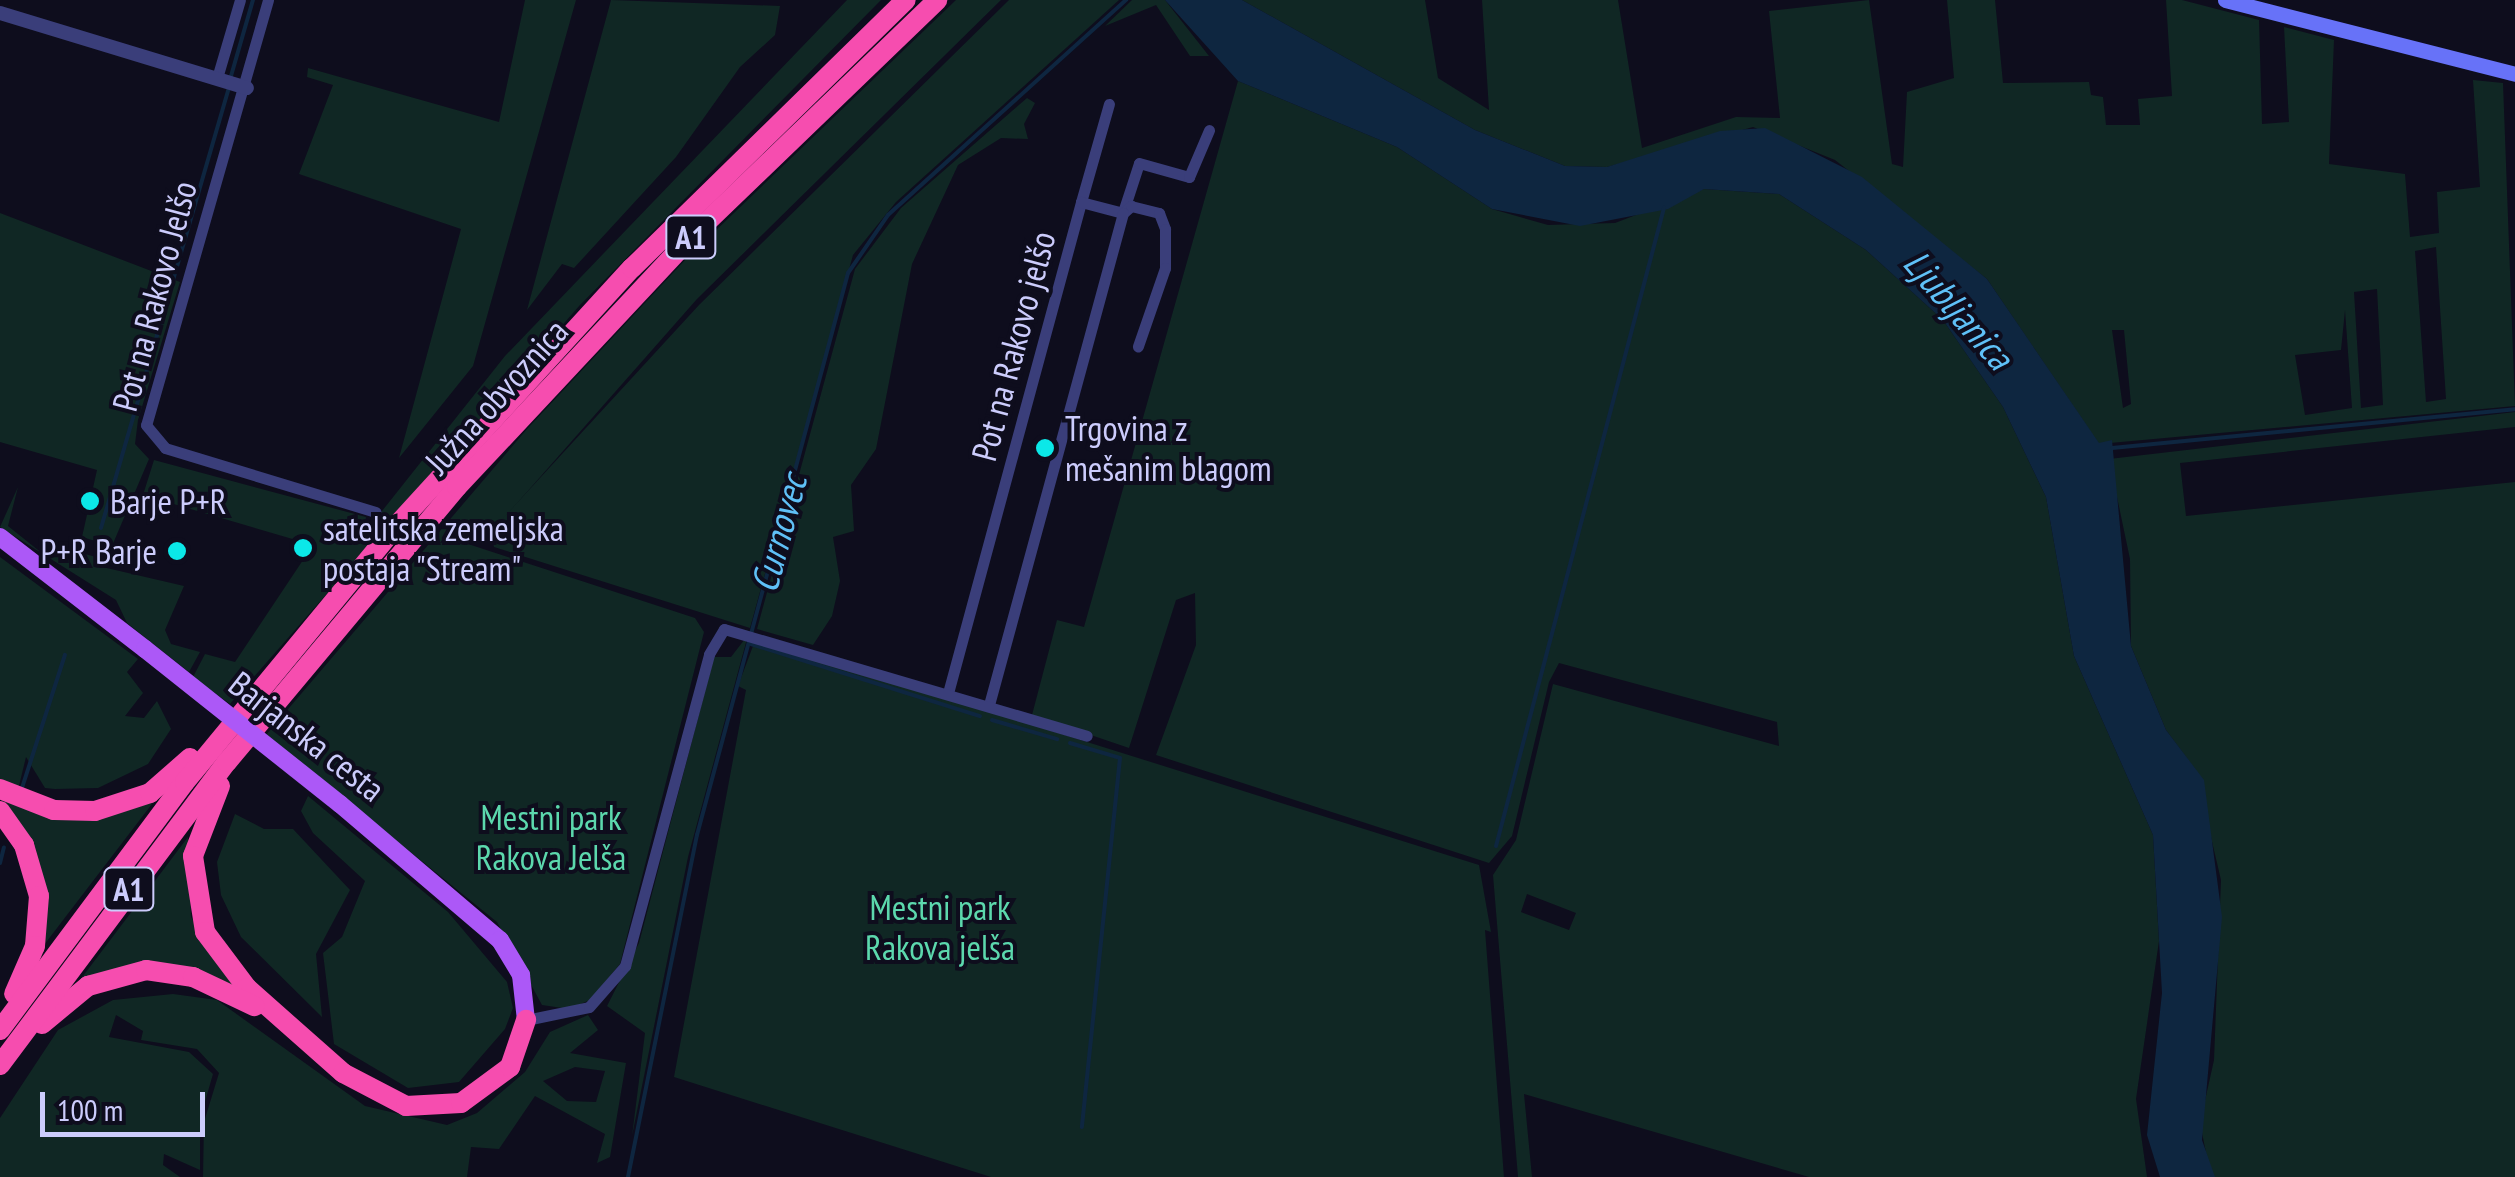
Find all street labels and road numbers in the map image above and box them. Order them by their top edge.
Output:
street label: Pot na Rakovo Jelšo [103,176,205,416]
road number: A1 [664,210,718,264]
street label: Pot na Rakovo jelšo [962,227,1064,465]
street label: Južna obvoznica [416,310,576,482]
street label: Barjanska cesta [221,662,393,810]
road number: A1 [102,862,156,916]

